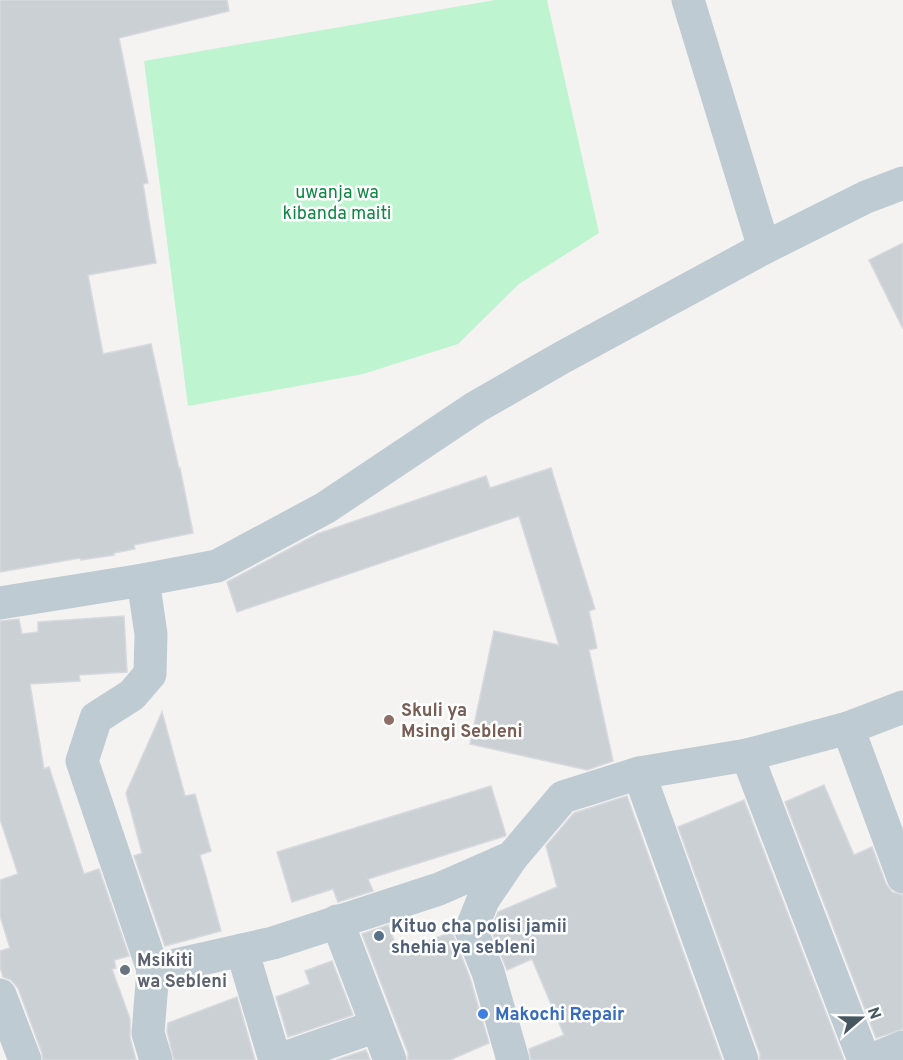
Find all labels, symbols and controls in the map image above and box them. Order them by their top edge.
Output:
park label: uwanja wa kibanda maiti [283,182,391,226]
place label: Skuli ya Msingi Sebleni [401,700,523,744]
marker: Skuli ya Msingi Sebleni [382,713,396,727]
place label: Kituo cha polisi jamii shehia ya sebleni [391,916,567,960]
marker: Kituo cha polisi jamii shehia ya sebleni [372,929,386,943]
place label: Msikiti wa Sebleni [137,950,227,994]
marker: Msikiti wa Sebleni [118,963,132,977]
north arrow [831,988,891,1048]
place label: Makochi Repair [495,1004,625,1027]
text: N [862,1005,885,1022]
marker: Makochi Repair [476,1007,490,1021]

